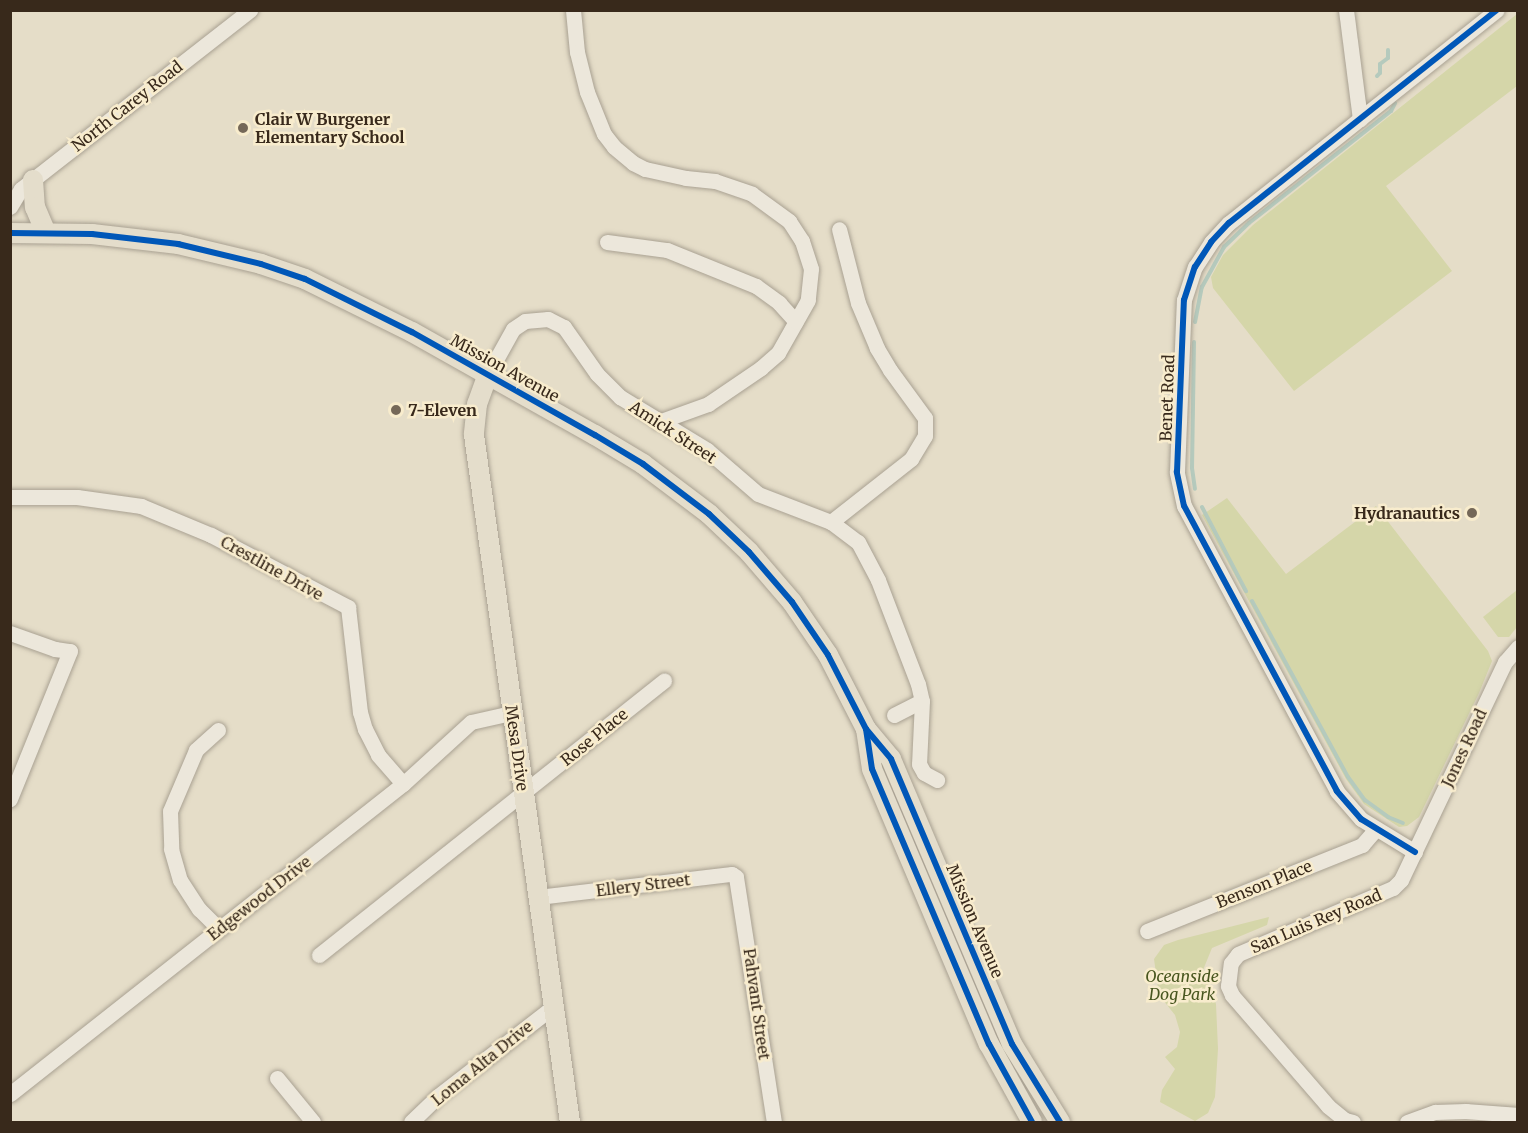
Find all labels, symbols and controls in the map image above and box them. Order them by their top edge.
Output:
street label: North Carey Road [68,57,186,155]
place label: Clair W Burgener Elementary School [255,109,404,147]
marker: Clair W Burgener Elementary School [236,121,250,135]
street label: Mission Avenue [447,330,563,406]
street label: Benet Road [1156,354,1178,442]
street label: Amick Street [626,397,720,467]
place label: 7-Eleven [408,400,477,420]
marker: 7-Eleven [389,403,403,417]
place label: Hydranautics [1354,503,1460,523]
marker: Hydranautics [1465,506,1479,520]
street label: Crestline Drive [217,532,327,604]
street label: Mesa Drive [501,704,533,792]
street label: Rose Place [557,704,631,770]
street label: Jones Road [1437,706,1491,790]
street label: Edgewood Drive [203,852,315,944]
street label: Benson Place [1213,856,1315,912]
street label: Mission Avenue [942,861,1008,981]
street label: Ellery Street [595,870,691,900]
street label: San Luis Rey Road [1248,885,1384,957]
street label: Pahvant Street [740,947,774,1061]
park label: Oceanside Dog Park [1145,966,1219,1004]
street label: Loma Alta Drive [428,1016,536,1110]

